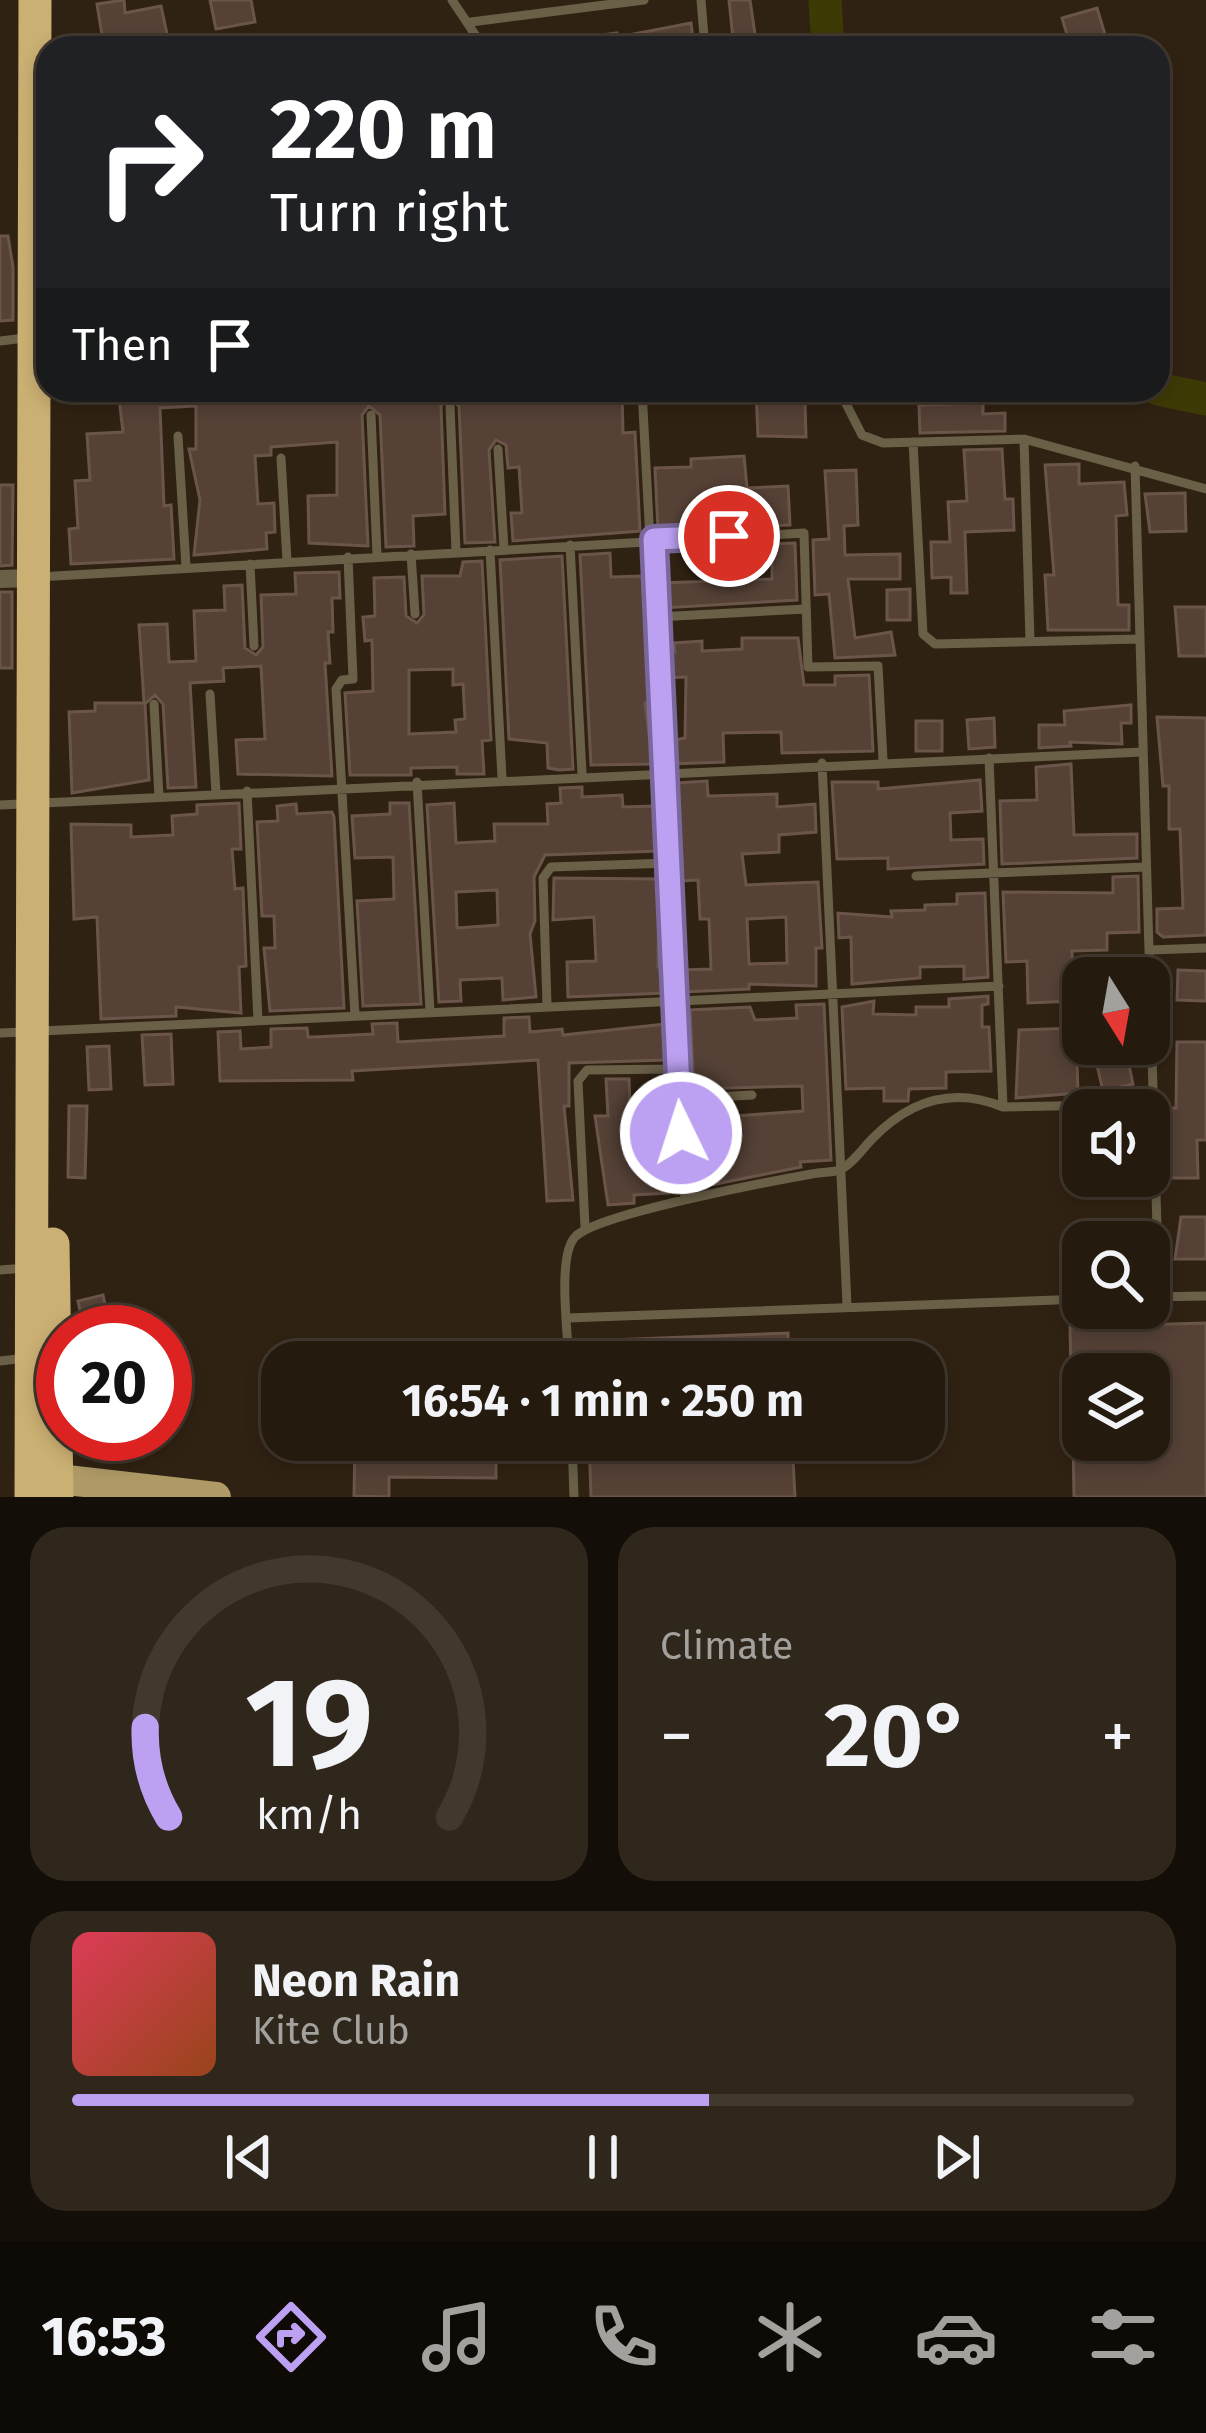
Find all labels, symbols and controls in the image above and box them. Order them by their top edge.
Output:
text: 220 m [270,79,497,180]
icon: right [72,84,228,240]
text: Turn right [270,181,509,245]
icon: arrive [197,312,263,378]
text: Then [72,318,173,372]
pin [678,485,780,587]
icon: arrive [696,503,762,569]
north arrow [1062,957,1170,1065]
map controls [1062,957,1170,1461]
position arrow [618,1070,744,1196]
button: sound [1062,1089,1170,1197]
button: search [1062,1221,1170,1329]
speed limit sign: 20 [36,1305,192,1461]
button: layers [1062,1353,1170,1461]
text: 16:54 · 1 min · 250 m [402,1374,804,1428]
text: Climate [660,1623,793,1669]
text: 19 [245,1649,373,1799]
text: 20° [824,1682,970,1790]
text: − [660,1697,693,1776]
text: + [1101,1697,1134,1776]
text: km/h [256,1789,362,1840]
text: Neon Rain [252,1954,460,2008]
text: Kite Club [252,2008,410,2054]
icon: previous [216,2124,282,2190]
icon: pause [570,2124,636,2190]
icon: next [924,2124,990,2190]
icon: directions [249,2295,333,2379]
icon: music [415,2295,499,2379]
icon: phone [582,2295,666,2379]
icon: climate [748,2295,832,2379]
icon: car [914,2295,998,2379]
icon: filters [1081,2295,1165,2379]
text: 16:53 [41,2305,167,2369]

